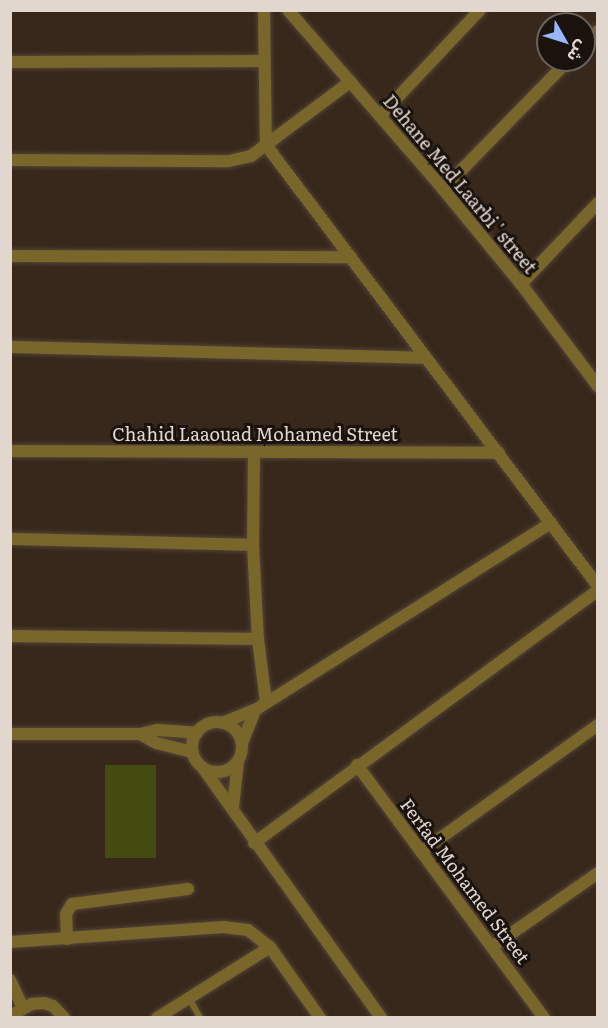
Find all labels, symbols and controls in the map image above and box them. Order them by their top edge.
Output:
north arrow [536,12,596,72]
text: ش [562,36,595,68]
street label: Dehane Med Laarbi ' street [379,90,541,278]
street label: Chahid Laaouad Mohamed Street [112,423,398,445]
street label: Ferfad Mohamed Street [396,794,534,968]

